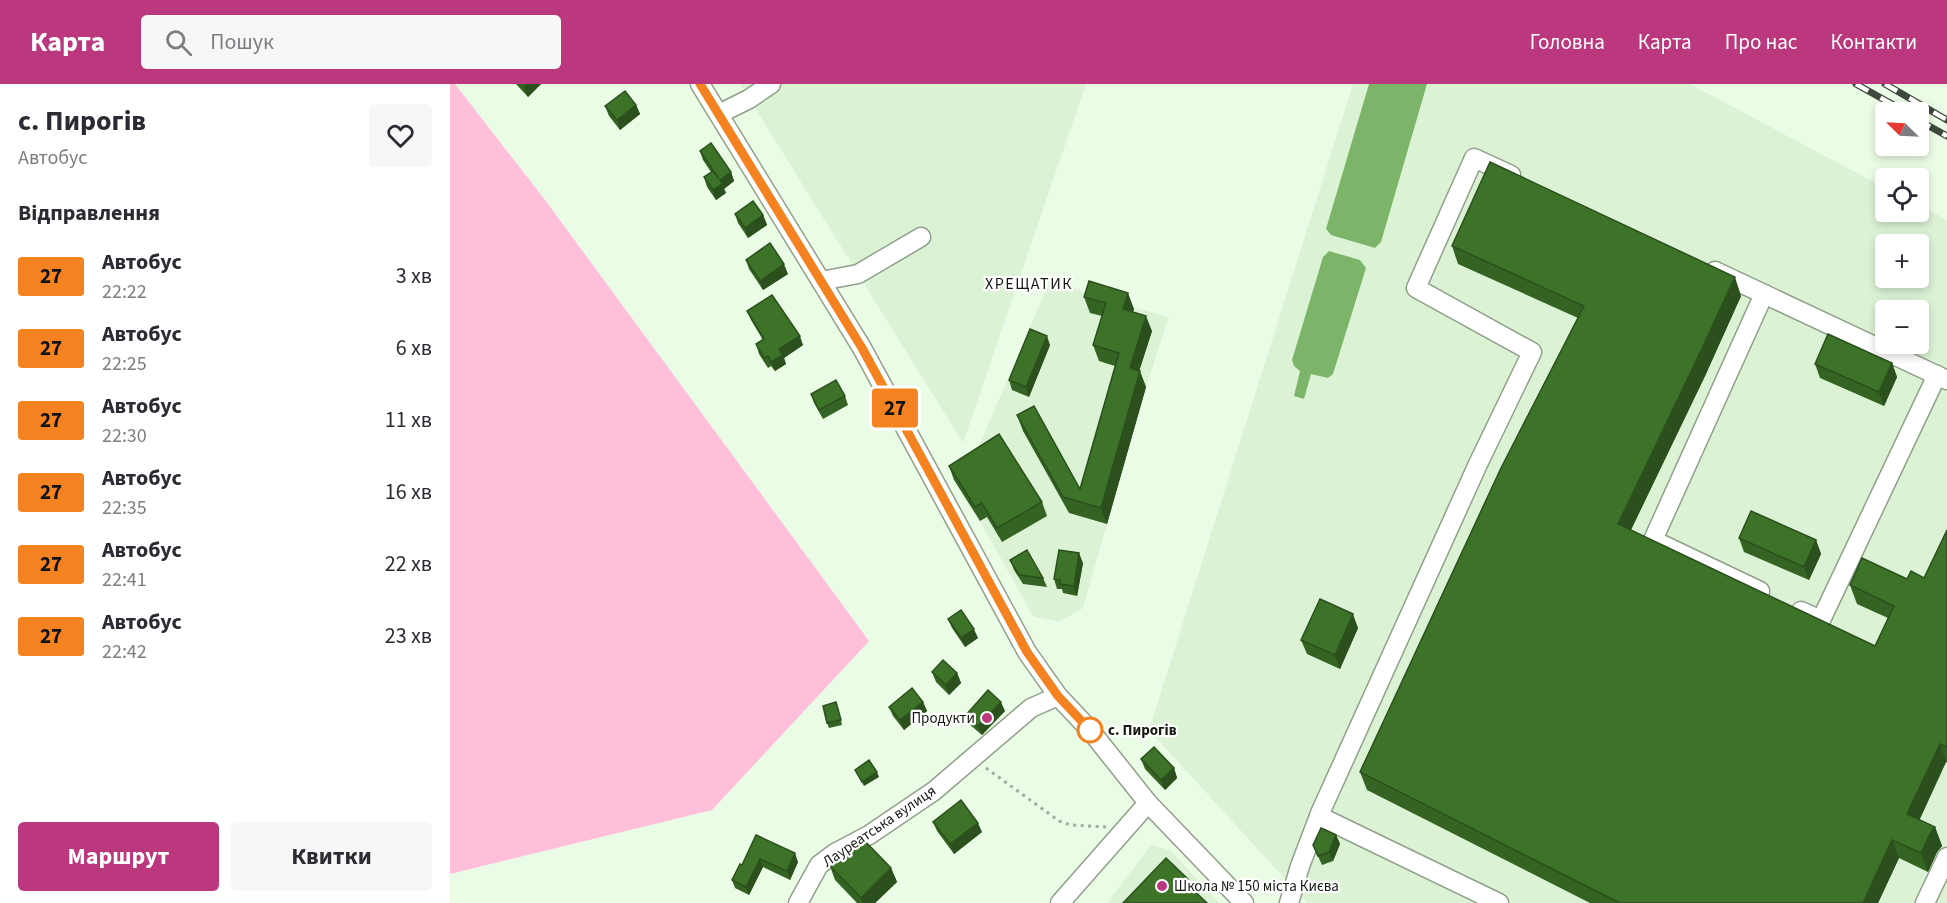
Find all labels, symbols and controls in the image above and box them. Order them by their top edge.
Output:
search box [141,15,561,69]
text: Карта [30,22,105,62]
icon: search [162,26,195,59]
text: Пошук [210,26,274,58]
text: Головна [1530,27,1605,57]
text: Карта [1638,27,1692,57]
text: Про нас [1725,27,1797,57]
text: Контакти [1830,27,1917,57]
text: с. Пирогів [18,101,146,141]
north arrow [1875,102,1929,156]
map controls [1875,102,1929,354]
button: heart [369,104,432,167]
text: Автобус [18,144,87,172]
button: locate [1875,168,1929,222]
text: Відправлення [18,197,160,229]
button: + [1875,234,1929,288]
text: Автобус [102,246,182,278]
text: 3 хв [396,260,432,292]
text: 27 [40,261,62,291]
district label: ХРЕЩАТИК [985,273,1073,295]
text: 22:22 [102,278,147,306]
button: − [1875,300,1929,354]
text: Автобус [102,318,182,350]
text: 6 хв [396,332,432,364]
text: 27 [40,333,62,363]
text: 22:25 [102,350,147,378]
line badge: 27 [868,388,922,428]
text: Автобус [102,390,182,422]
text: 27 [884,393,906,423]
text: 11 хв [385,404,432,436]
text: 27 [40,405,62,435]
text: 22:30 [102,422,147,450]
text: Автобус [102,462,182,494]
text: 16 хв [385,476,432,508]
text: 27 [40,477,62,507]
text: 22:35 [102,494,147,522]
text: Автобус [102,534,182,566]
text: 22 хв [385,548,432,580]
text: 27 [40,549,62,579]
text: 22:41 [102,566,147,594]
text: Автобус [102,606,182,638]
text: 23 хв [385,620,432,652]
text: 27 [40,621,62,651]
text: 22:42 [102,638,147,666]
place label: Продукти [911,708,975,729]
marker: Продукти [980,711,994,725]
marker: с. Пирогів [1077,717,1103,743]
place label: с. Пирогів [1108,720,1177,741]
street label: Лауреатська вулиця [818,781,940,872]
button: Маршрут [18,822,219,891]
button: Квитки [231,822,432,891]
place label: Школа № 150 міста Києва [1174,876,1339,897]
marker: Школа № 150 міста Києва [1155,879,1169,893]

